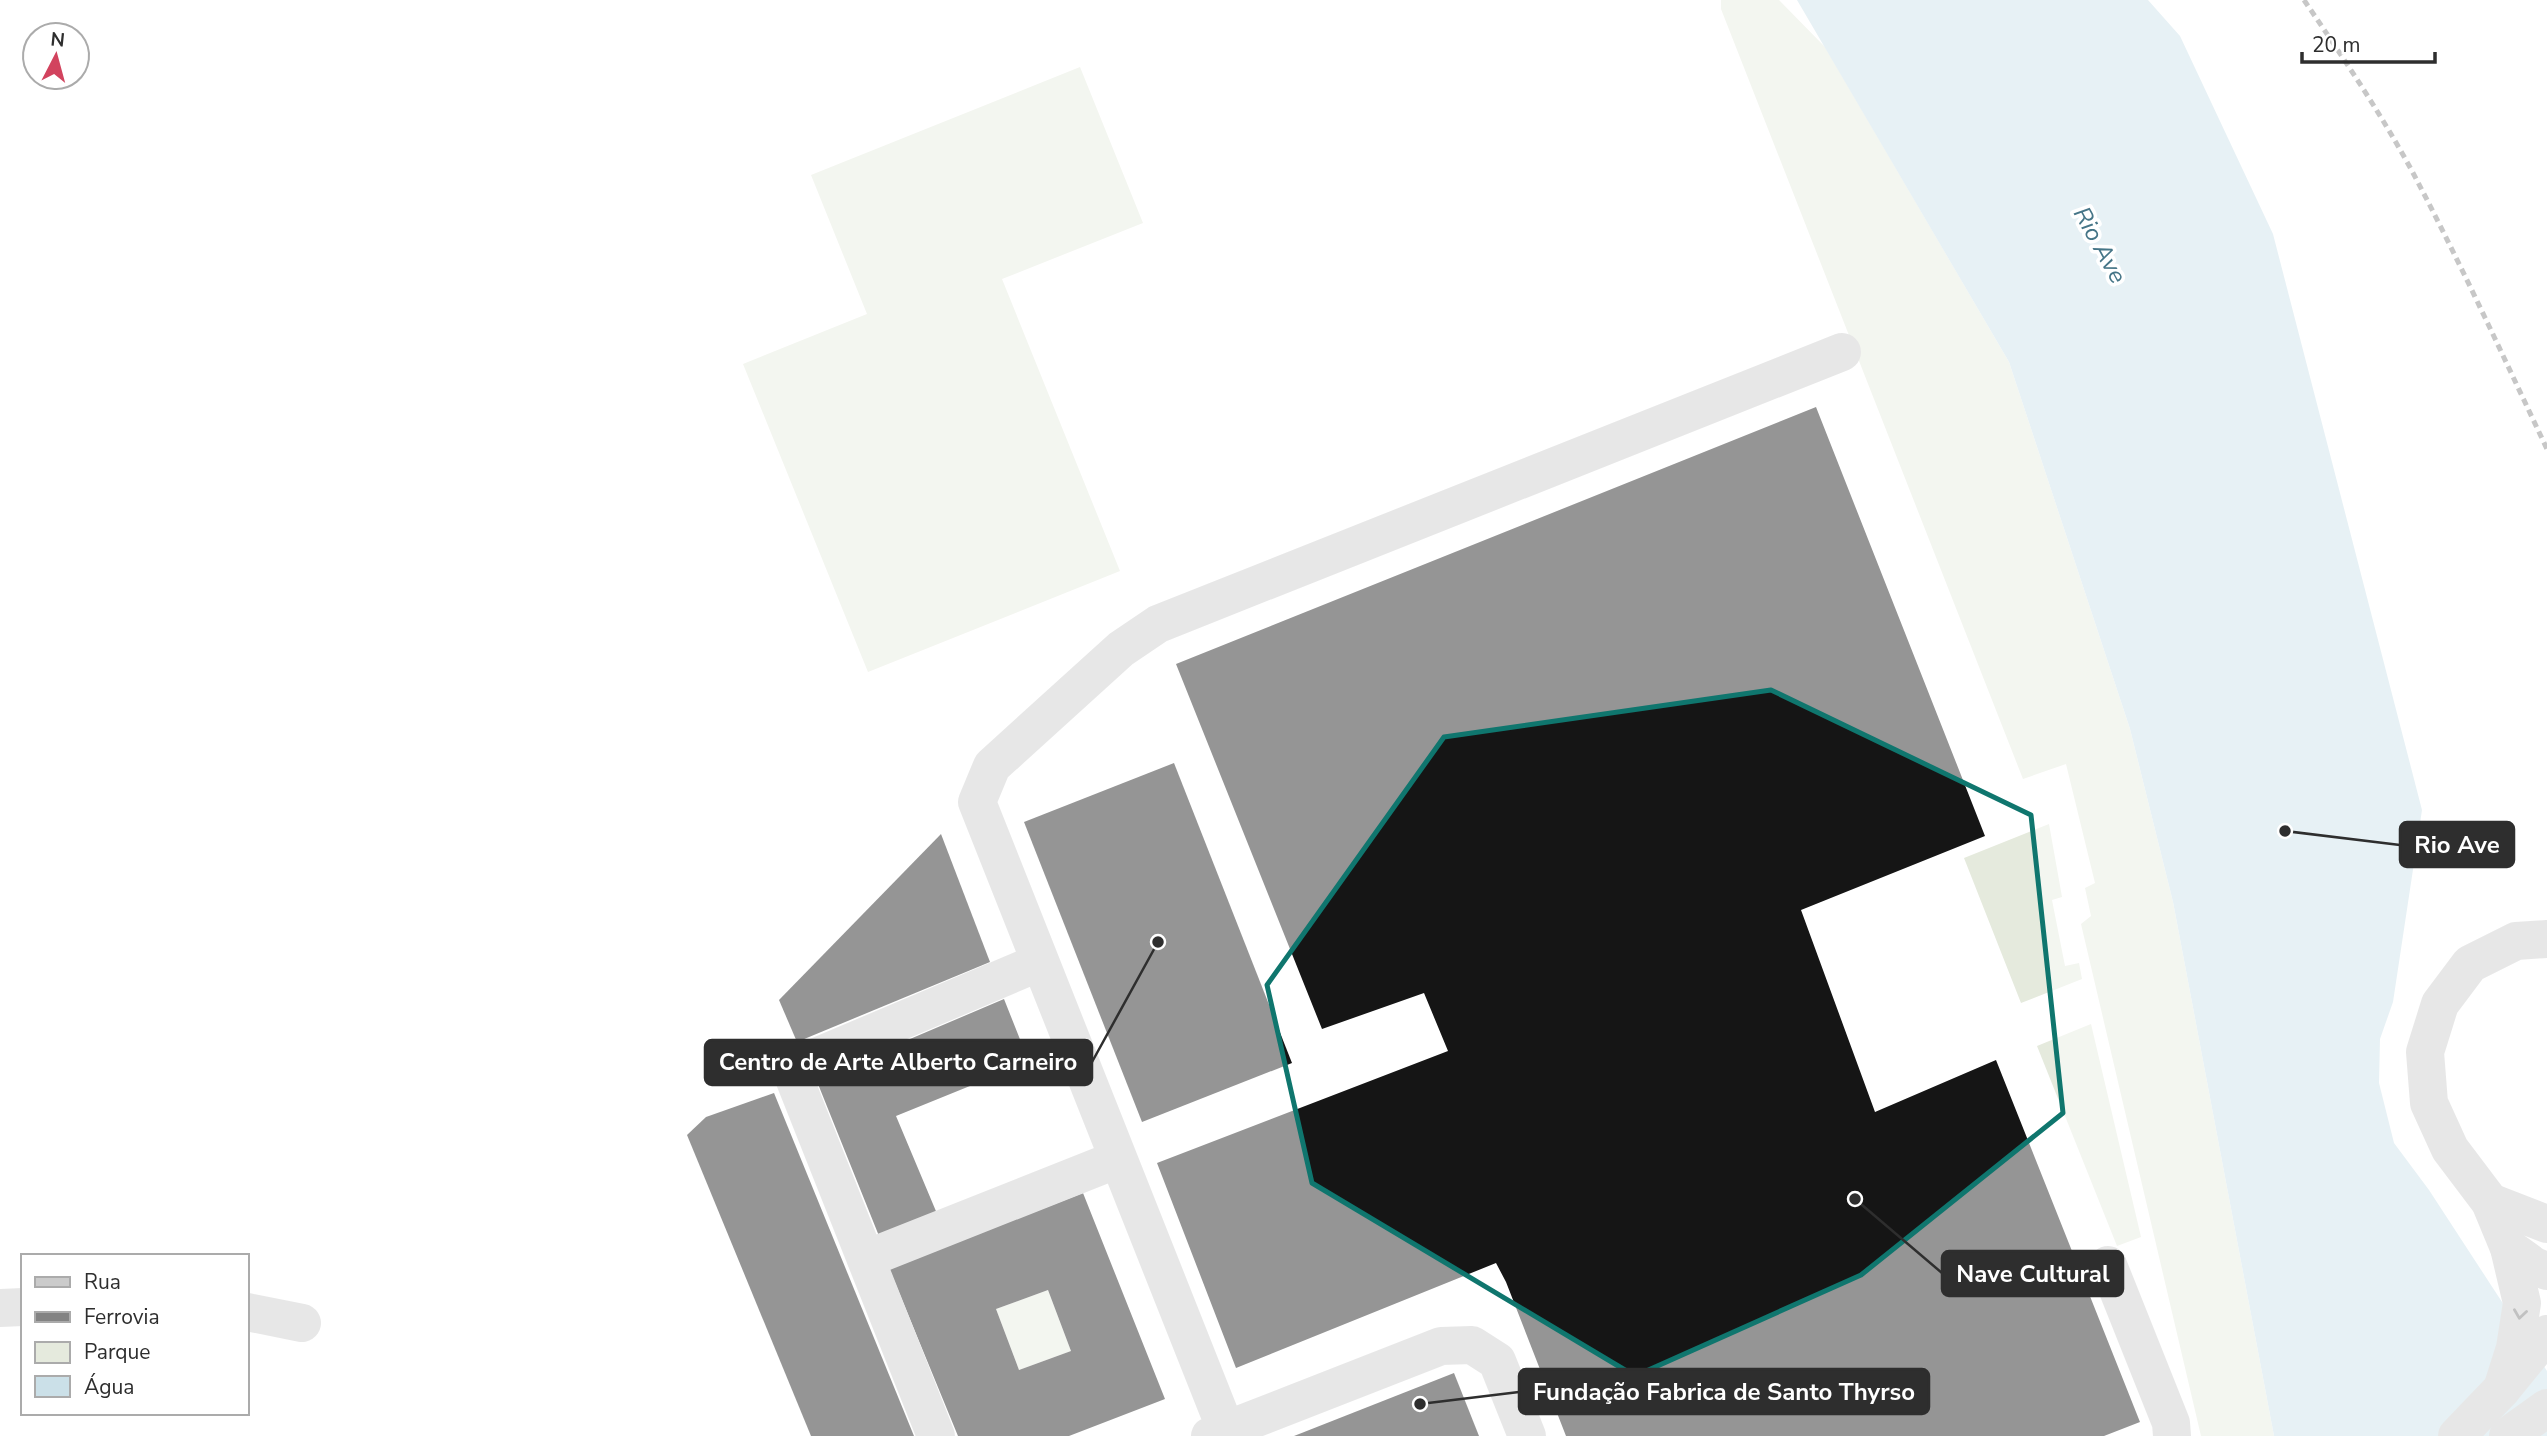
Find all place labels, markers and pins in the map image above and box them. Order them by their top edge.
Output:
callout: Rio Ave [2400,822,2514,867]
callout: Centro de Arte Alberto Carneiro [705,1040,1092,1085]
callout: Nave Cultural [1942,1251,2123,1296]
callout: Fundação Fabrica de Santo Thyrso [1519,1369,1929,1414]

